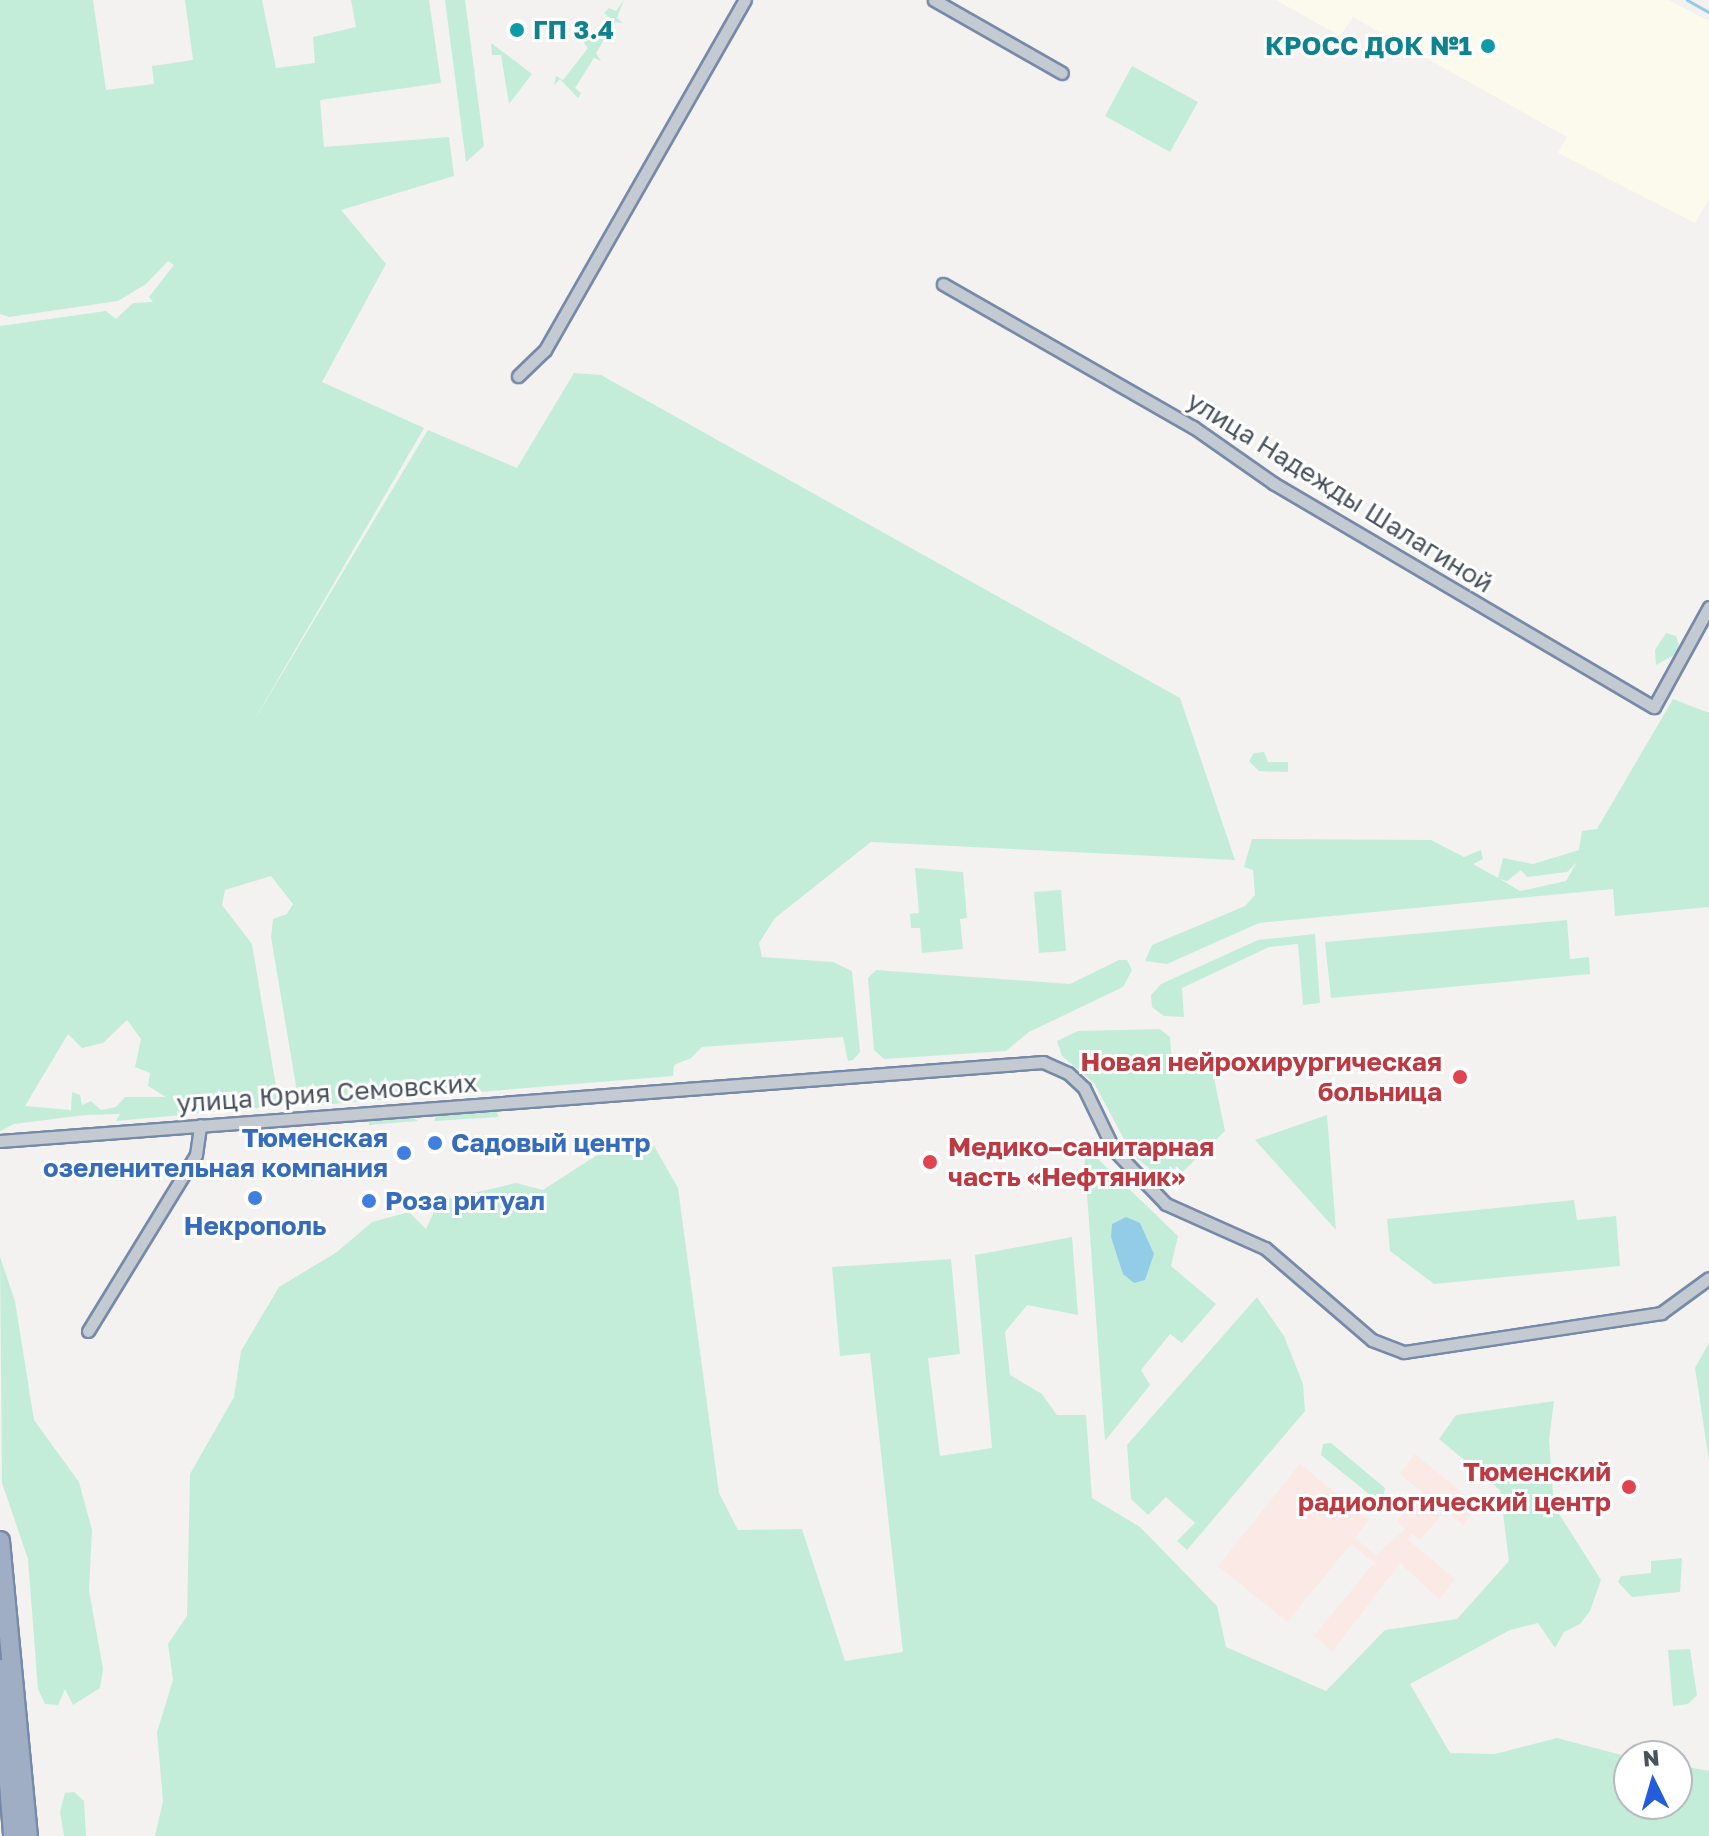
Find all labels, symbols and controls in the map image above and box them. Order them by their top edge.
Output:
place label: ГП 3.4 [533,14,614,46]
marker: ГП 3.4 [508,21,526,39]
place label: КРОСС ДОК №1 [1265,30,1472,62]
marker: КРОСС ДОК №1 [1479,37,1497,55]
street label: улица Надежды Шалагиной [1181,385,1499,599]
place label: Новая нейрохирургическая больница [1080,1046,1442,1108]
marker: Новая нейрохирургическая больница [1449,1066,1471,1088]
street label: улица Юрия Семовских [175,1067,479,1119]
place label: Тюменская озеленительная компания [43,1122,388,1184]
place label: Садовый центр [451,1127,650,1159]
place label: Медико–санитарная часть «Нефтяник» [948,1131,1214,1192]
marker: Садовый центр [426,1134,444,1152]
marker: Тюменская озеленительная компания [395,1144,413,1162]
marker: Медико–санитарная часть «Нефтяник» [919,1151,941,1173]
place label: Роза ритуал [385,1185,545,1217]
marker: Некрополь [246,1189,264,1207]
marker: Роза ритуал [360,1192,378,1210]
place label: Некрополь [184,1210,326,1242]
place label: Тюменский радиологический центр [1298,1456,1611,1518]
marker: Тюменский радиологический центр [1618,1476,1640,1498]
north arrow [1613,1740,1693,1820]
text: N [1642,1743,1661,1772]

